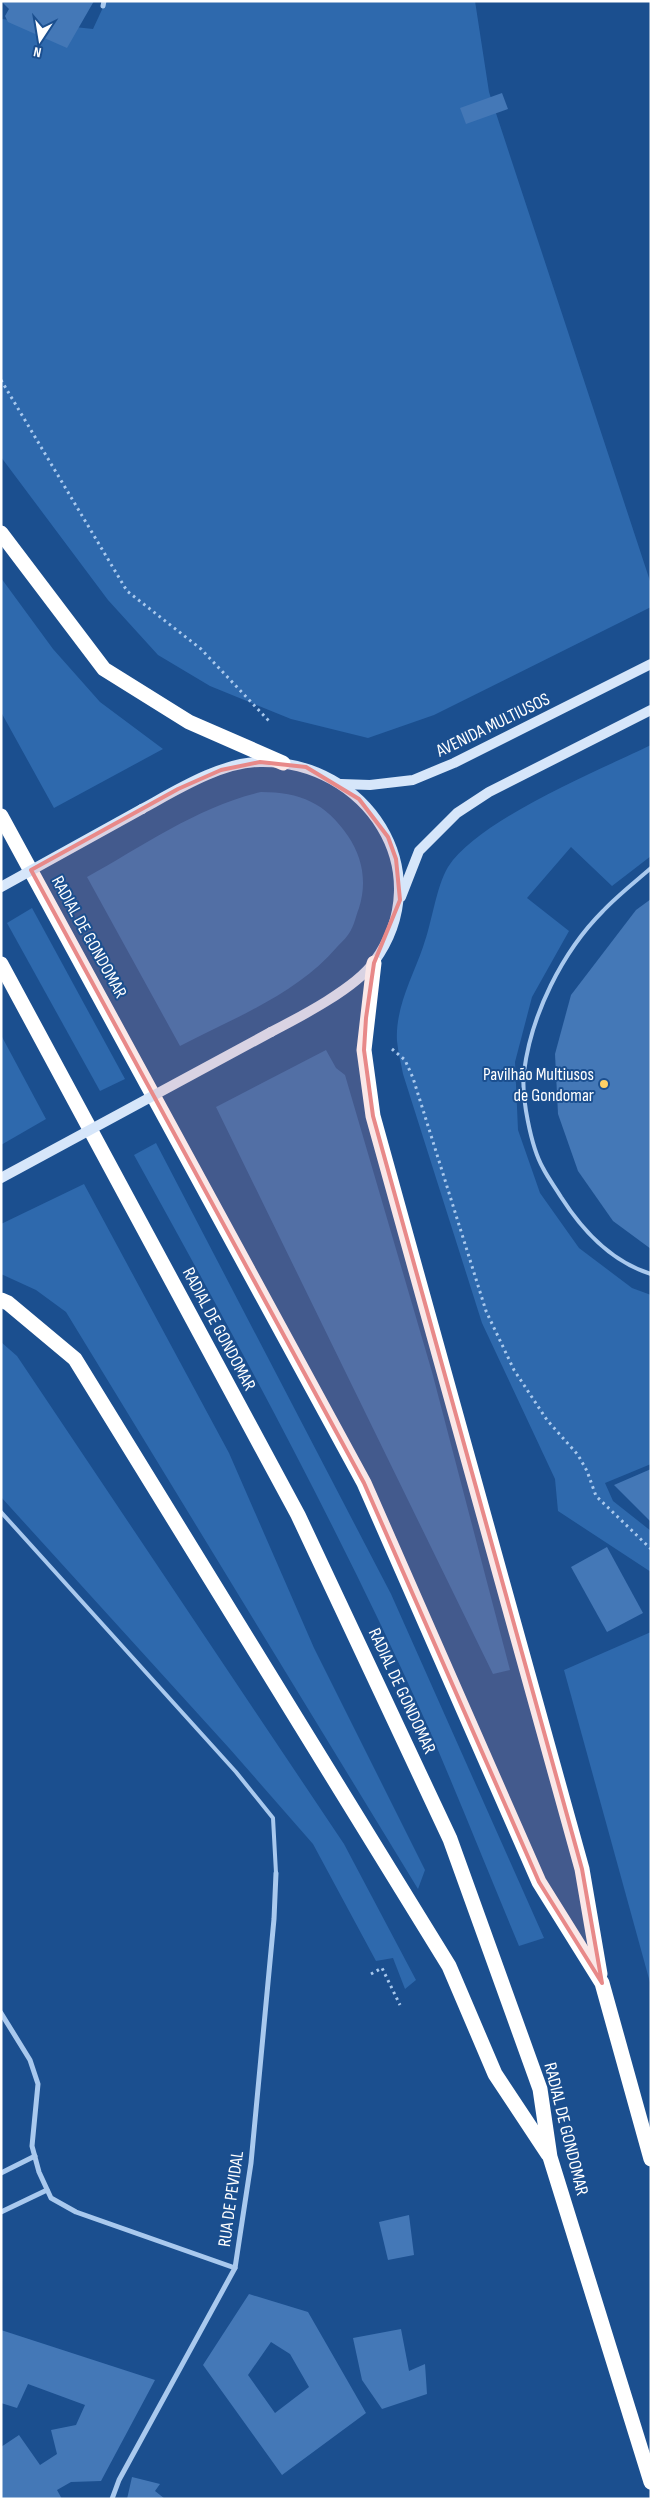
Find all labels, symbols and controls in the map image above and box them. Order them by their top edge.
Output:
north arrow [15,15,65,65]
text: N [32,43,43,61]
street label: AVENIDA MULTIUSOS [432,688,553,762]
street label: RADIAL DE GONDOMAR [47,872,131,1002]
place label: Pavilhão Multiusos de Gondomar [483,1064,594,1106]
marker: Pavilhão Multiusos de Gondomar [598,1078,610,1090]
street label: RADIAL DE GONDOMAR [178,1264,260,1394]
street label: RADIAL DE GONDOMAR [364,1625,440,1757]
street label: RADIAL DE GONDOMAR [539,2060,593,2198]
street label: RUA DE PEVIDAL [214,2149,248,2248]

